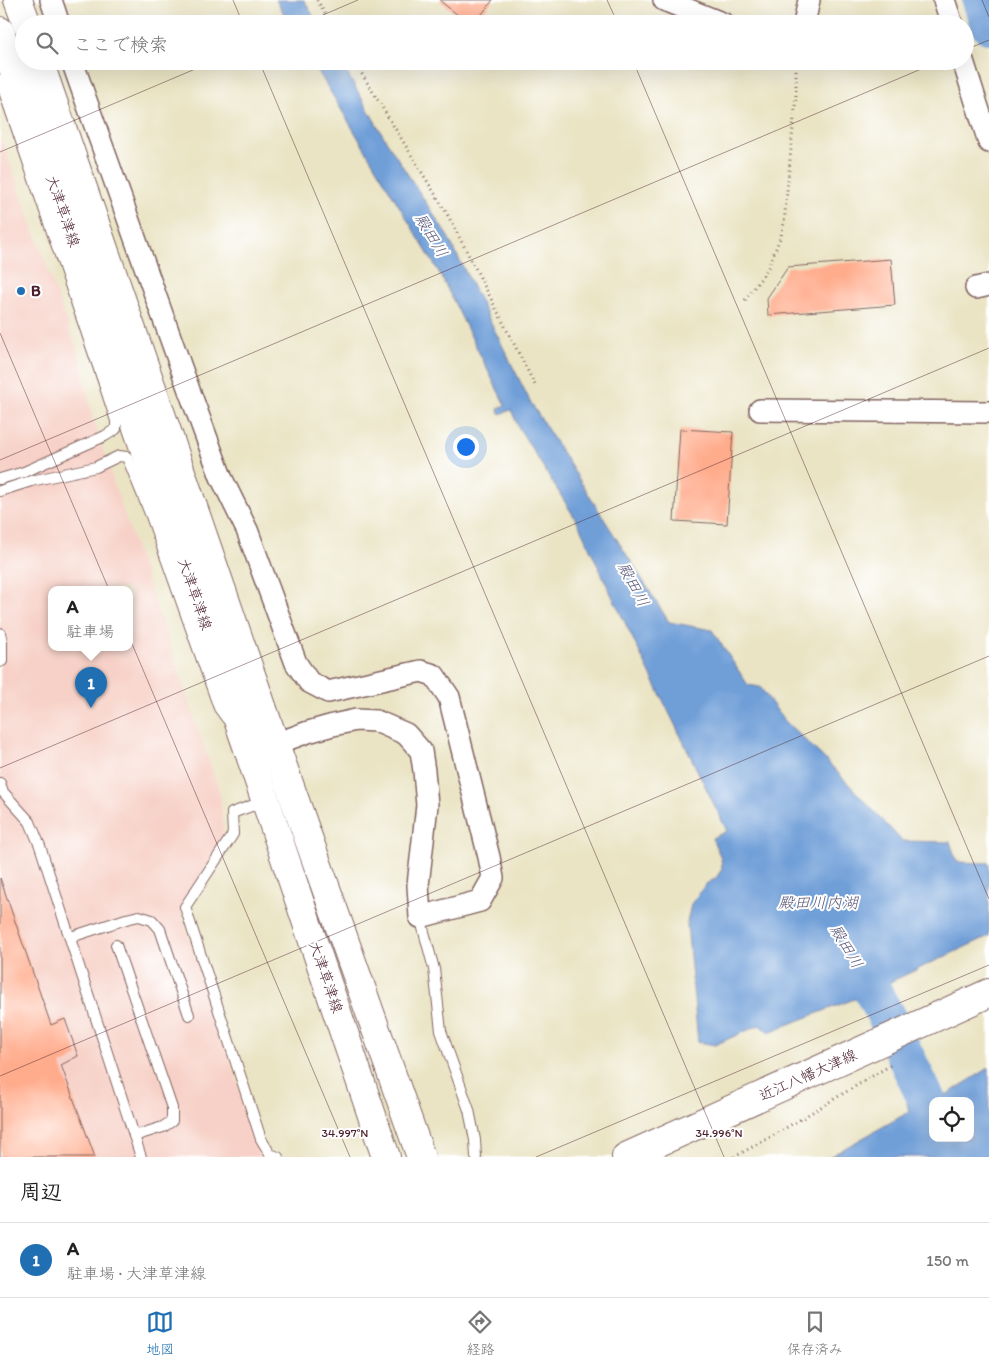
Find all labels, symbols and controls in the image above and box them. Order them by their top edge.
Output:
search box [15,15,974,70]
icon: search [33,29,61,57]
text: ここで検索 [73,33,168,56]
street label: 大津草津線 [42,173,84,249]
water label: 殿田川 [411,210,452,261]
place label: B [31,282,41,300]
marker: B [15,285,27,297]
your location [453,434,479,460]
street label: 大津草津線 [174,556,216,632]
water label: 殿田川 [614,559,653,610]
popup [48,586,133,651]
text: A [66,595,79,618]
text: 駐車場 [66,622,115,641]
pin: 1 [75,667,107,708]
water label: 殿田川内湖 [778,893,860,912]
water label: 殿田川 [826,921,867,972]
street label: 大津草津線 [305,939,347,1015]
street label: 近江八幡大津線 [756,1045,860,1105]
map controls [929,1097,974,1142]
button: locate [929,1097,974,1142]
text: 34.997°N [322,1126,368,1140]
text: 34.996°N [695,1126,743,1140]
text: 周辺 [20,1179,62,1204]
text: A [67,1237,79,1260]
text: 1 [32,1251,40,1270]
text: 150 m [926,1251,969,1270]
text: 駐車場 · 大津草津線 [67,1264,206,1283]
tab: 地図 [146,1308,174,1358]
tab: 経路 [466,1308,494,1358]
tab: 保存済み [787,1308,843,1358]

